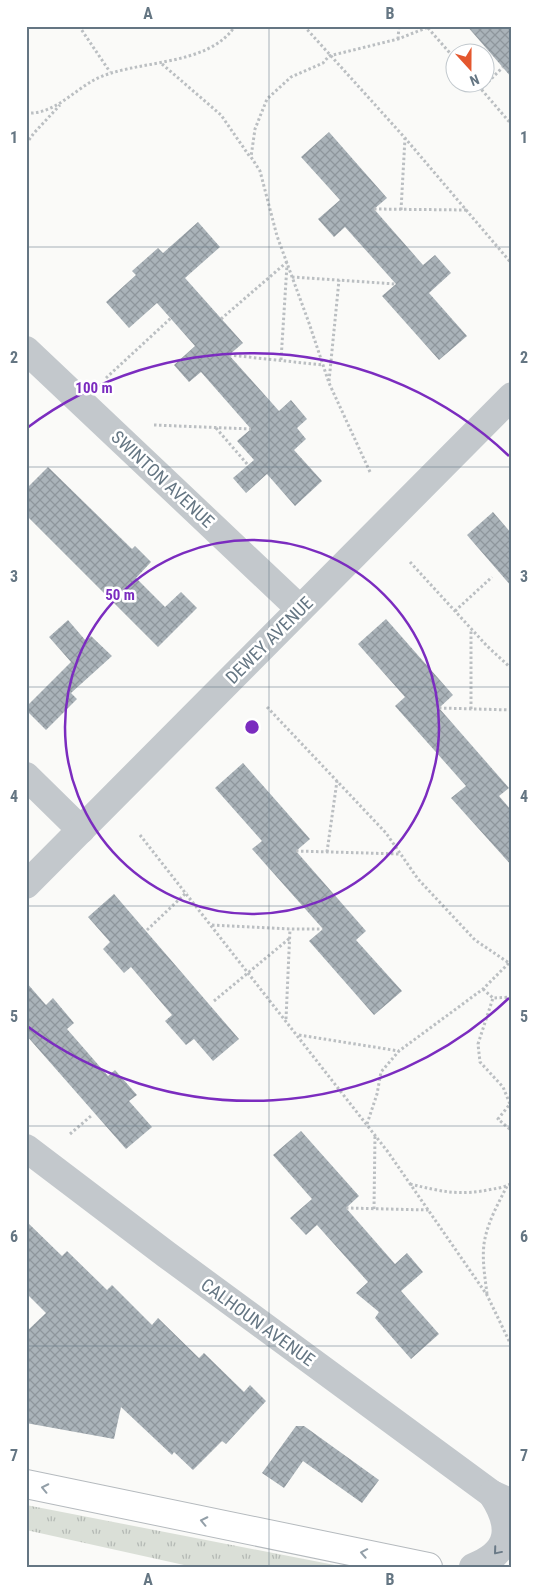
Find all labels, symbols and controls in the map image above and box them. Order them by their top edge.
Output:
text: A [143,4,153,23]
text: B [386,4,395,23]
north arrow [446,42,496,92]
text: N [468,71,482,89]
text: 1 [10,128,18,147]
text: 1 [520,128,528,147]
text: 2 [10,348,18,367]
text: 2 [520,348,528,367]
text: 100 m [75,379,113,397]
street label: SWINTON AVENUE [107,426,219,532]
text: 3 [10,567,18,586]
text: 3 [520,567,528,586]
text: 50 m [105,586,135,604]
street label: DEWEY AVENUE [221,592,317,688]
centre of rings [243,718,261,736]
text: 4 [10,787,18,806]
text: 4 [520,787,528,806]
text: 5 [10,1007,18,1026]
text: 5 [520,1007,528,1026]
text: 6 [10,1227,18,1246]
text: 6 [520,1227,528,1246]
street label: CALHOUN AVENUE [197,1274,319,1370]
text: 7 [10,1446,18,1465]
text: 7 [520,1446,528,1465]
one-way arrow [41,1483,49,1494]
one-way arrow [200,1516,209,1527]
one-way arrow [493,1546,502,1555]
one-way arrow [359,1548,368,1559]
text: A [143,1570,153,1589]
text: B [386,1570,395,1589]

